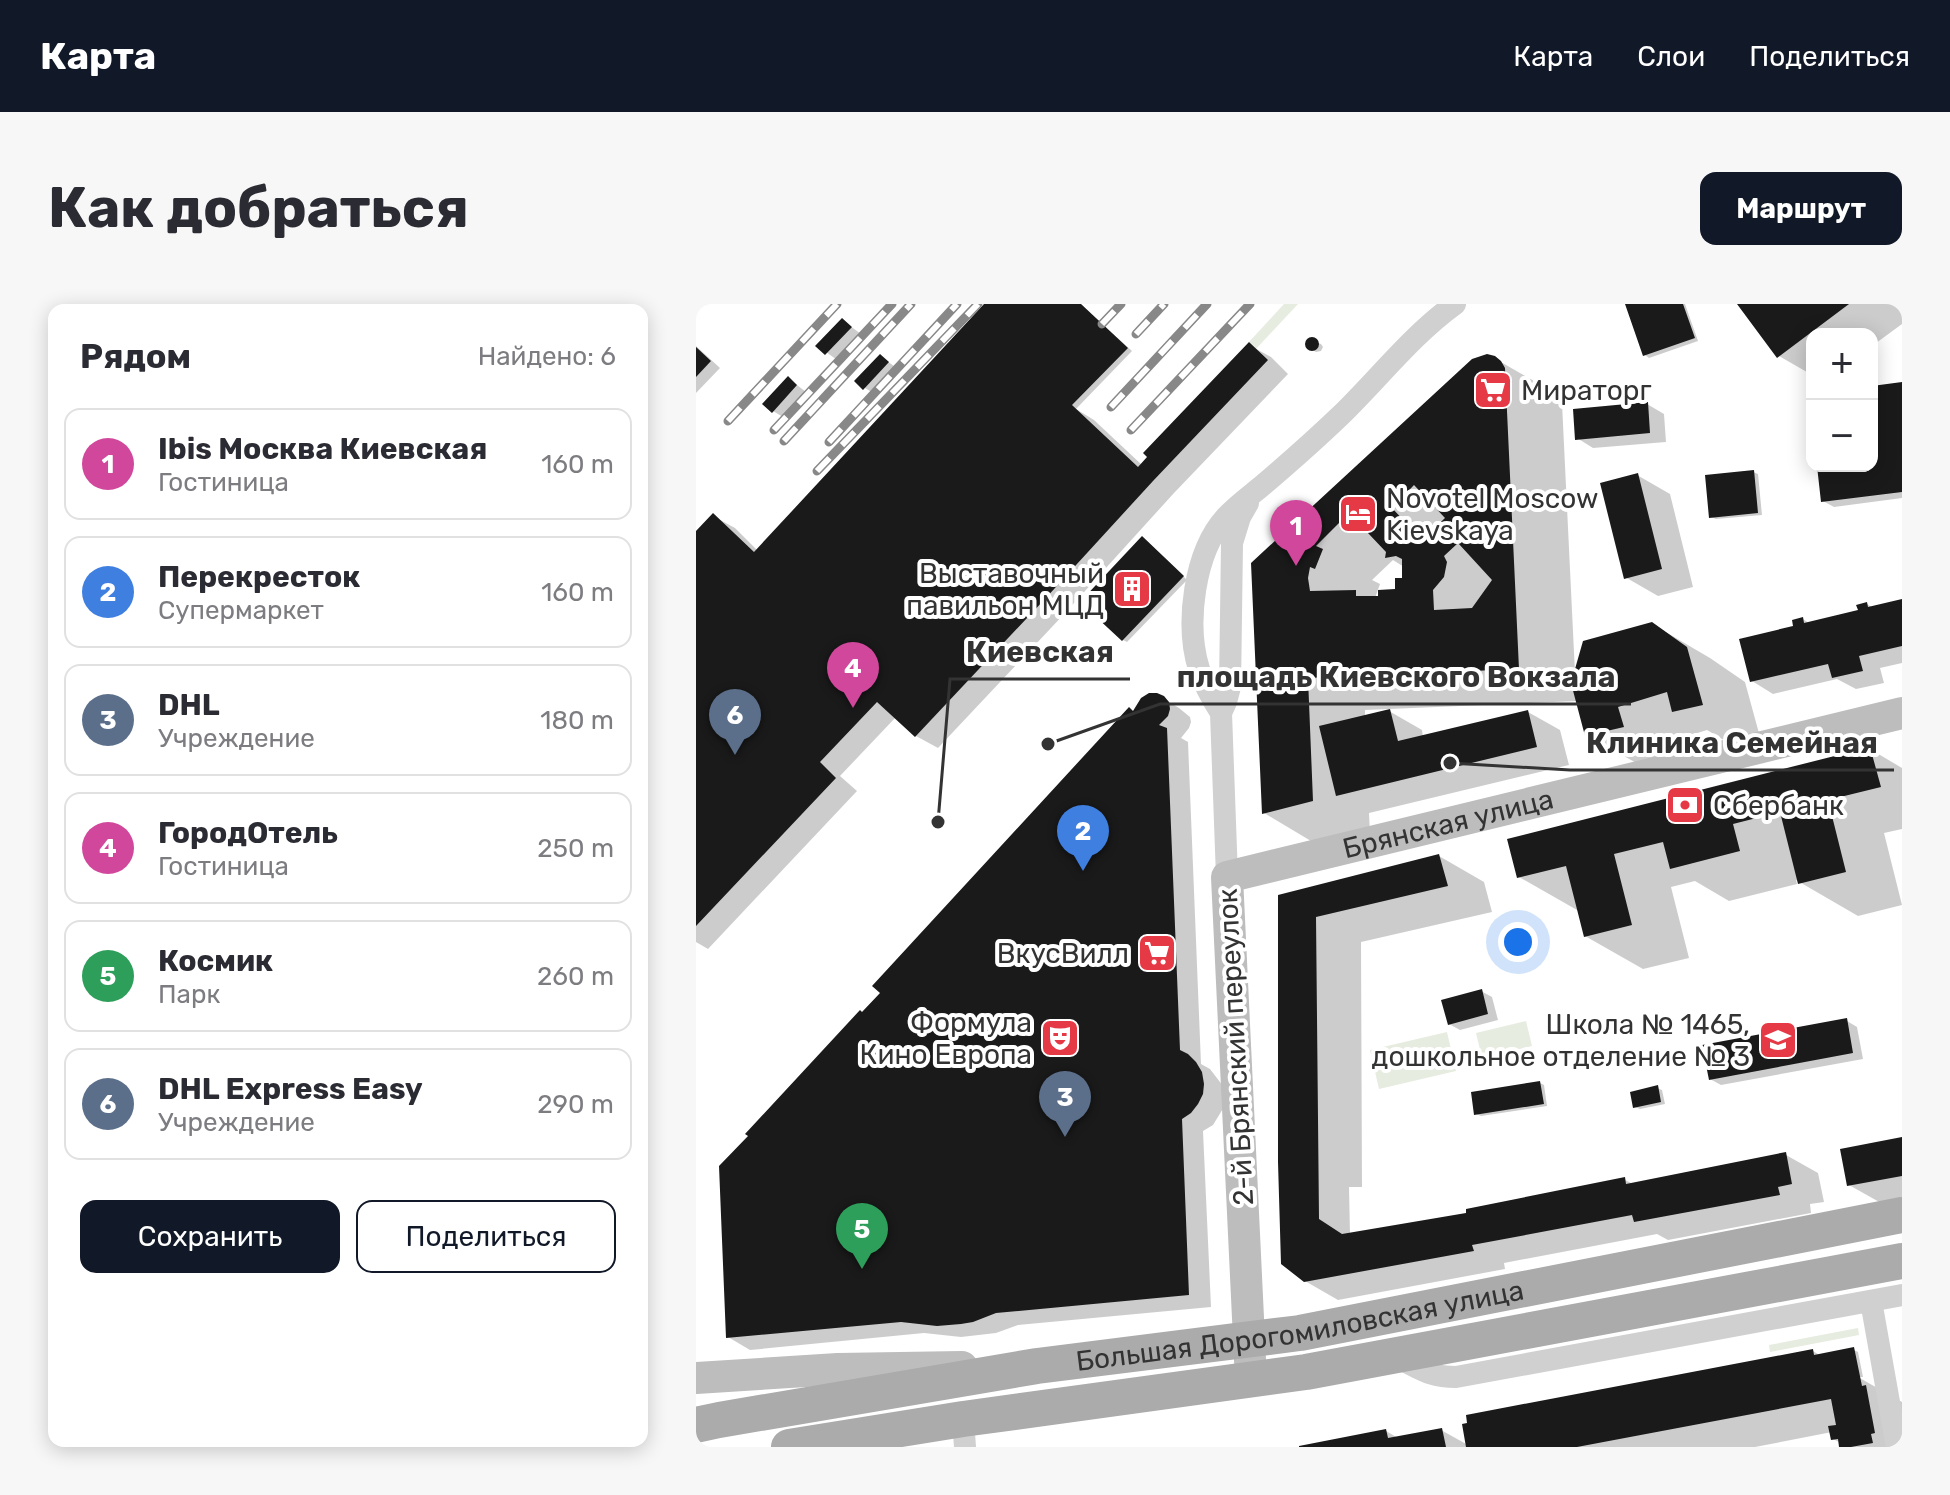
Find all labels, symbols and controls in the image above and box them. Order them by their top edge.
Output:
text: Карта [40,33,156,79]
text: Карта [1513,40,1593,73]
text: Слои [1637,40,1705,73]
text: Поделиться [1749,40,1910,73]
button: Маршрут [1700,172,1902,245]
text: Как добраться [48,175,469,241]
map controls [1806,328,1878,472]
button: + [1806,328,1878,400]
text: Рядом [80,336,191,377]
text: Найдено: 6 [478,341,616,372]
supermarket icon: Мираторг [1472,369,1514,411]
place label: Мираторг [1521,374,1652,407]
button: − [1806,400,1878,472]
text: Ibis Москва Киевская [158,431,487,467]
text: 1 [102,449,114,480]
text: 160 m [541,449,614,480]
text: Гостиница [158,467,289,498]
place label: Novotel Moscow Kievskaya [1386,482,1598,547]
hotel icon: Novotel Moscow Kievskaya [1337,493,1379,535]
pin: 1 [1270,500,1322,566]
place label: Выставочный павильон МЦД [906,557,1104,622]
text: Перекресток [158,559,361,595]
building icon: Выставочный павильон МЦД [1111,568,1153,610]
text: 2 [100,577,116,608]
text: 160 m [541,577,614,608]
text: Супермаркет [158,595,324,626]
callout: Киевская [950,625,1130,679]
text: Киевская [966,634,1114,670]
pin: 4 [827,642,879,708]
callout: площадь Киевского Вокзала [1160,650,1631,704]
text: площадь Киевского Вокзала [1177,659,1615,695]
text: DHL [158,687,220,723]
pin: 6 [709,689,761,755]
text: 3 [99,705,117,736]
text: 180 m [540,705,614,736]
callout: Клиника Семейная [1570,716,1894,770]
text: Учреждение [158,723,315,754]
text: Клиника Семейная [1586,725,1878,761]
street label: Брянская улица [1339,782,1557,865]
bank icon: Сбербанк [1664,784,1706,826]
place label: Сбербанк [1713,789,1844,822]
pin: 2 [1057,805,1109,871]
text: ГородОтель [158,815,338,851]
text: 4 [99,833,117,864]
text: 250 m [537,833,614,864]
text: Гостиница [158,851,289,882]
street label: 2-й Брянский переулок [1211,888,1260,1206]
your location [1498,922,1538,962]
supermarket icon: ВкусВилл [1136,932,1178,974]
place label: ВкусВилл [997,937,1129,970]
text: Космик [158,943,273,979]
text: 5 [100,961,116,992]
text: 260 m [537,961,614,992]
text: Парк [158,979,220,1010]
place label: Формула Кино Европа [860,1006,1032,1071]
place label: Школа № 1465, дошкольное отделение № 3 [1372,1008,1750,1073]
theatre icon: Формула Кино Европа [1039,1017,1081,1059]
school or university icon: Школа № 1465, дошкольное отделение № 3 [1757,1019,1799,1061]
text: DHL Express Easy [158,1071,423,1107]
pin: 3 [1039,1071,1091,1137]
text: 6 [100,1089,116,1120]
text: 290 m [537,1089,614,1120]
text: Учреждение [158,1107,315,1138]
button: Сохранить [80,1200,340,1273]
button: Поделиться [356,1200,616,1273]
pin: 5 [836,1203,888,1269]
street label: Большая Дорогомиловская улица [1074,1274,1526,1378]

